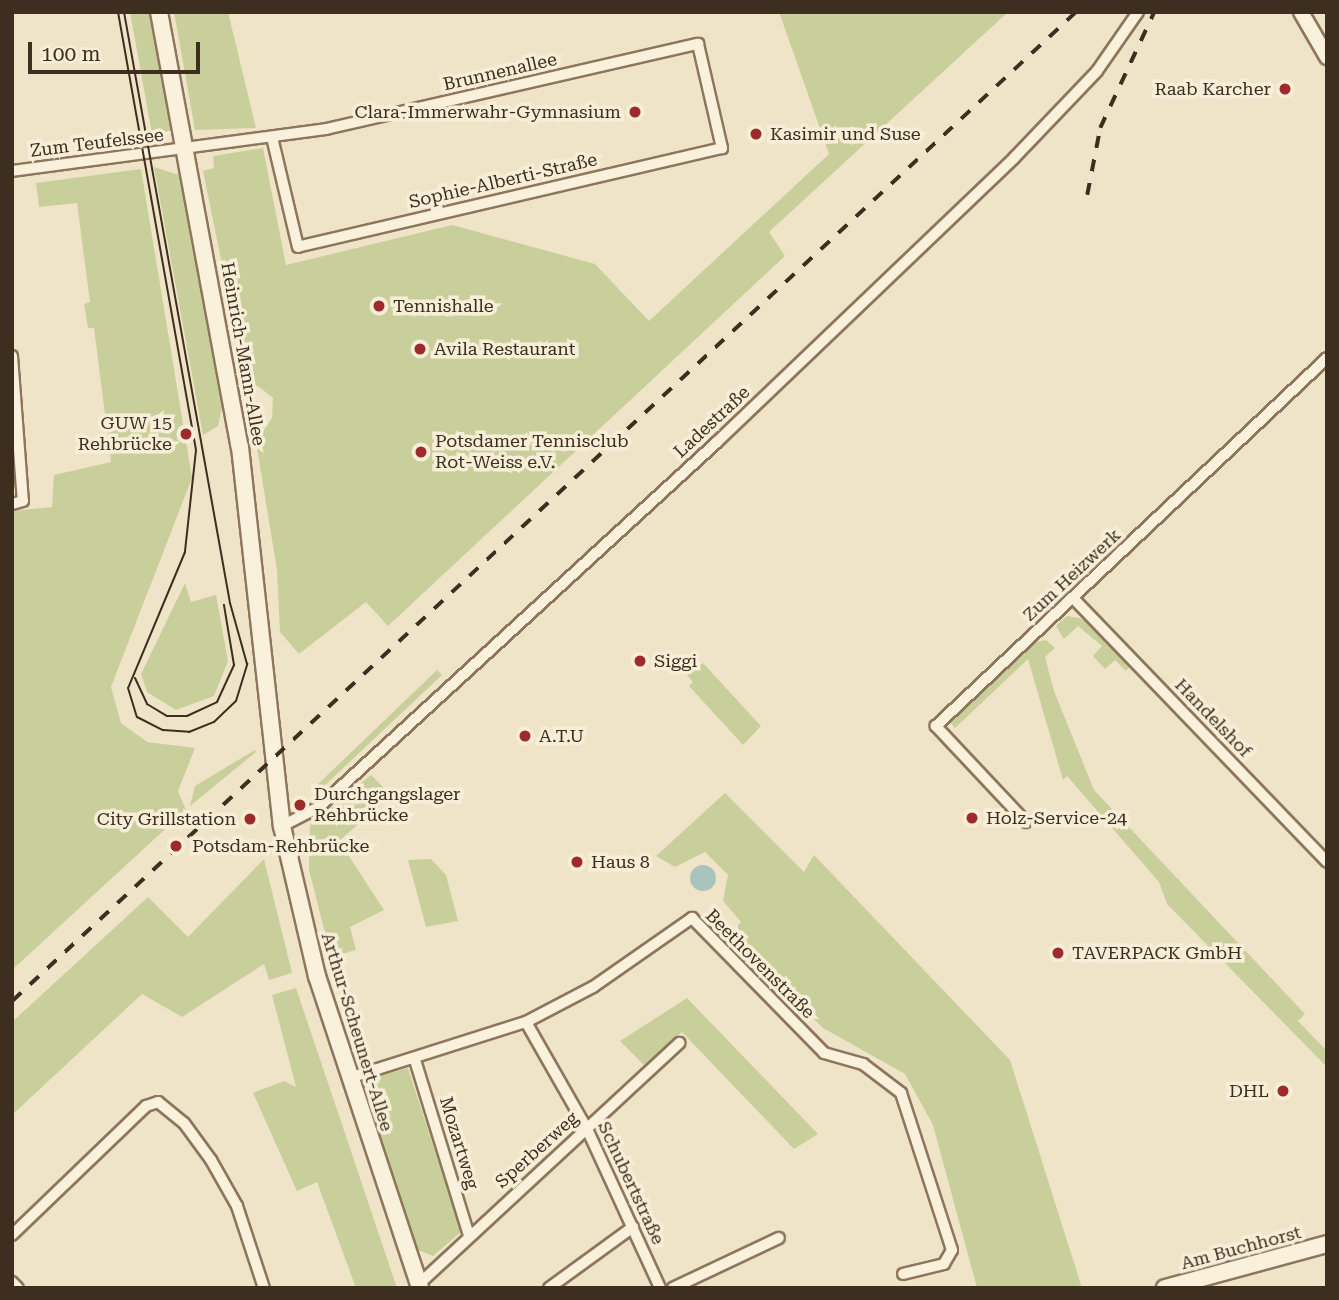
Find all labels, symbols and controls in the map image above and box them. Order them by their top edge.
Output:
scale bar [32,28,203,72]
text: 100 m [41,42,101,66]
street label: Brunnenallee [441,48,559,96]
place label: Raab Karcher [1154,78,1271,100]
marker: Raab Karcher [1277,81,1293,97]
place label: Clara-Immerwahr-Gymnasium [354,101,621,123]
marker: Clara-Immerwahr-Gymnasium [627,104,643,120]
place label: Kasimir und Suse [770,123,921,145]
street label: Zum Teufelssee [29,124,165,162]
marker: Kasimir und Suse [748,126,764,142]
street label: Sophie-Alberti-Straße [407,149,599,213]
street label: Heinrich-Mann-Allee [216,261,270,447]
place label: Tennishalle [393,295,494,317]
marker: Tennishalle [371,298,387,314]
place label: Avila Restaurant [434,338,576,360]
marker: Avila Restaurant [412,341,428,357]
street label: Ladestraße [670,381,754,463]
place label: GUW 15 Rehbrücke [78,413,172,456]
marker: GUW 15 Rehbrücke [178,426,194,442]
place label: Potsdamer Tennisclub Rot-Weiss e.V. [435,431,629,474]
marker: Potsdamer Tennisclub Rot-Weiss e.V. [413,444,429,460]
street label: Zum Heizwerk [1019,524,1125,626]
place label: Siggi [654,650,697,672]
marker: Siggi [632,653,648,669]
street label: Handelshof [1170,674,1256,762]
place label: A.T.U [539,725,584,747]
marker: A.T.U [517,728,533,744]
place label: Durchgangslager Rehbrücke [314,784,460,826]
marker: Durchgangslager Rehbrücke [292,797,308,813]
place label: Holz-Service-24 [986,807,1127,829]
place label: City Grillstation [97,808,236,830]
marker: Holz-Service-24 [964,810,980,826]
marker: City Grillstation [242,811,258,827]
place label: Potsdam-Rehbrücke [192,835,369,857]
marker: Potsdam-Rehbrücke [166,836,186,856]
place label: Haus 8 [591,851,650,873]
marker: Haus 8 [569,854,585,870]
street label: Beethovenstraße [701,905,819,1023]
street label: Arthur-Scheunert-Allee [317,930,397,1134]
place label: TAVERPACK GmbH [1072,942,1242,964]
marker: TAVERPACK GmbH [1050,945,1066,961]
place label: DHL [1229,1080,1269,1102]
marker: DHL [1275,1083,1291,1099]
street label: Mozartweg [435,1094,483,1192]
street label: Sperberweg [491,1107,583,1193]
street label: Schubertstraße [593,1118,669,1248]
street label: Am Buchhorst [1179,1222,1303,1274]

